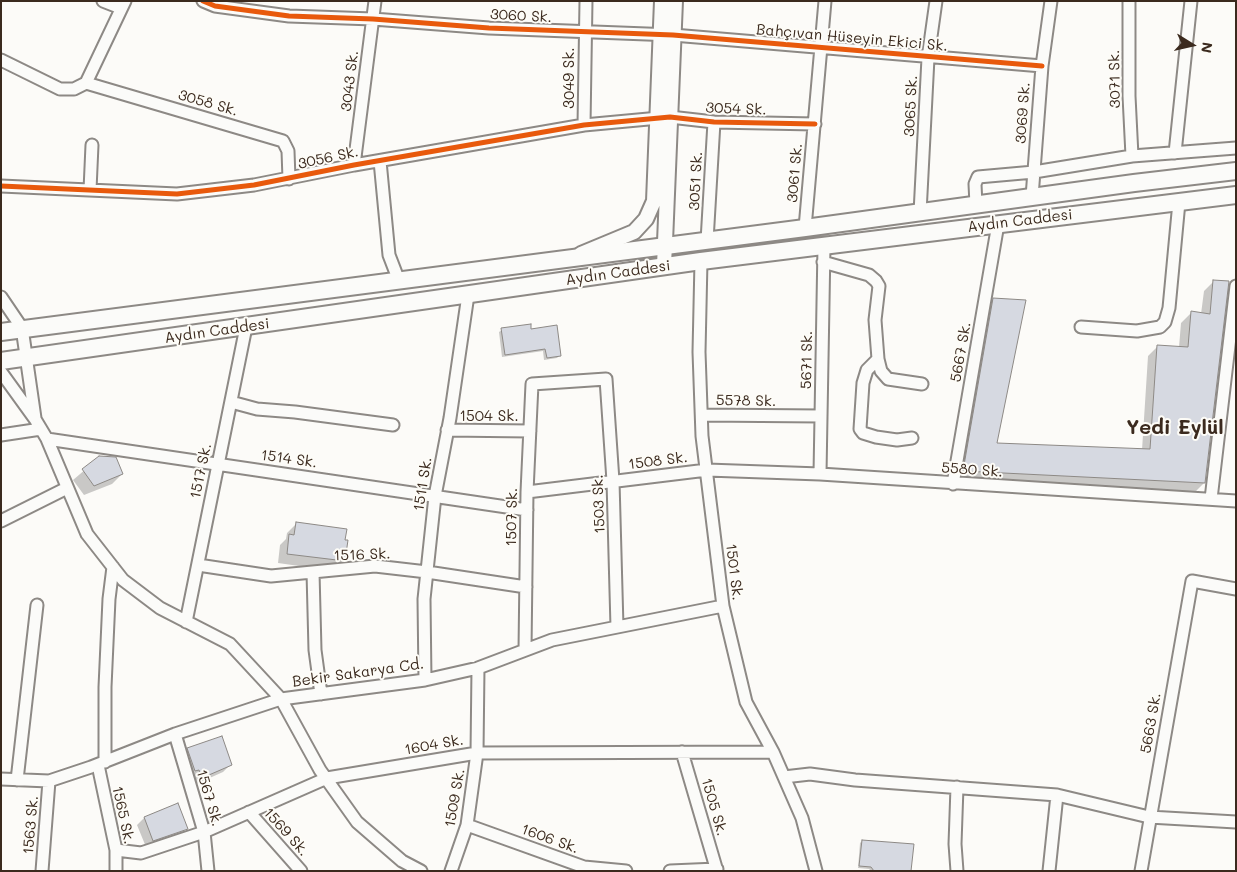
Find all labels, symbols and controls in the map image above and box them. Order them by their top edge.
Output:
street label: 3060 Sk. [490,5,552,27]
north arrow [1167,20,1217,70]
street label: Bahçıvan Hüseyin Ekici Sk. [755,21,949,55]
text: N [1197,41,1218,55]
street label: 3049 Sk. [560,47,578,109]
street label: 3043 Sk. [337,49,363,113]
street label: 3071 Sk. [1105,49,1125,109]
street label: 3065 Sk. [900,75,922,137]
street label: 3069 Sk. [1012,82,1034,144]
street label: 3058 Sk. [176,86,240,120]
street label: 3054 Sk. [705,99,767,119]
street label: 3056 Sk. [296,143,360,173]
street label: 3061 Sk. [783,143,807,203]
street label: 3051 Sk. [685,151,707,211]
street label: Aydın Caddesi [966,206,1074,236]
street label: Aydın Caddesi [564,257,672,289]
street label: Aydın Caddesi [163,315,271,347]
street label: 5667 Sk. [947,320,975,384]
street label: 5671 Sk. [797,331,817,389]
street label: 5578 Sk. [716,391,776,411]
street label: 1504 Sk. [459,407,519,425]
district label: Yedi Eylül [1126,416,1224,440]
street label: 1517 Sk. [186,442,216,500]
street label: 1514 Sk. [260,446,318,472]
street label: 1508 Sk. [627,448,689,474]
street label: 1511 Sk. [410,456,436,512]
street label: 5580 Sk. [941,459,1003,481]
street label: 1503 Sk. [589,474,609,534]
street label: 1507 Sk. [502,487,522,547]
street label: 1501 Sk. [722,543,746,601]
street label: 1516 Sk. [333,545,391,565]
street label: Bekir Sakarya Cd. [291,655,425,691]
street label: 5663 Sk. [1137,691,1165,755]
street label: 1604 Sk. [403,731,465,759]
street label: 1567 Sk. [192,767,226,829]
street label: 1509 Sk. [441,767,469,829]
street label: 1505 Sk. [697,776,731,838]
street label: 1565 Sk. [108,784,138,846]
street label: 1563 Sk. [19,795,43,855]
street label: 1569 Sk. [260,804,312,860]
street label: 1606 Sk. [519,820,581,858]

